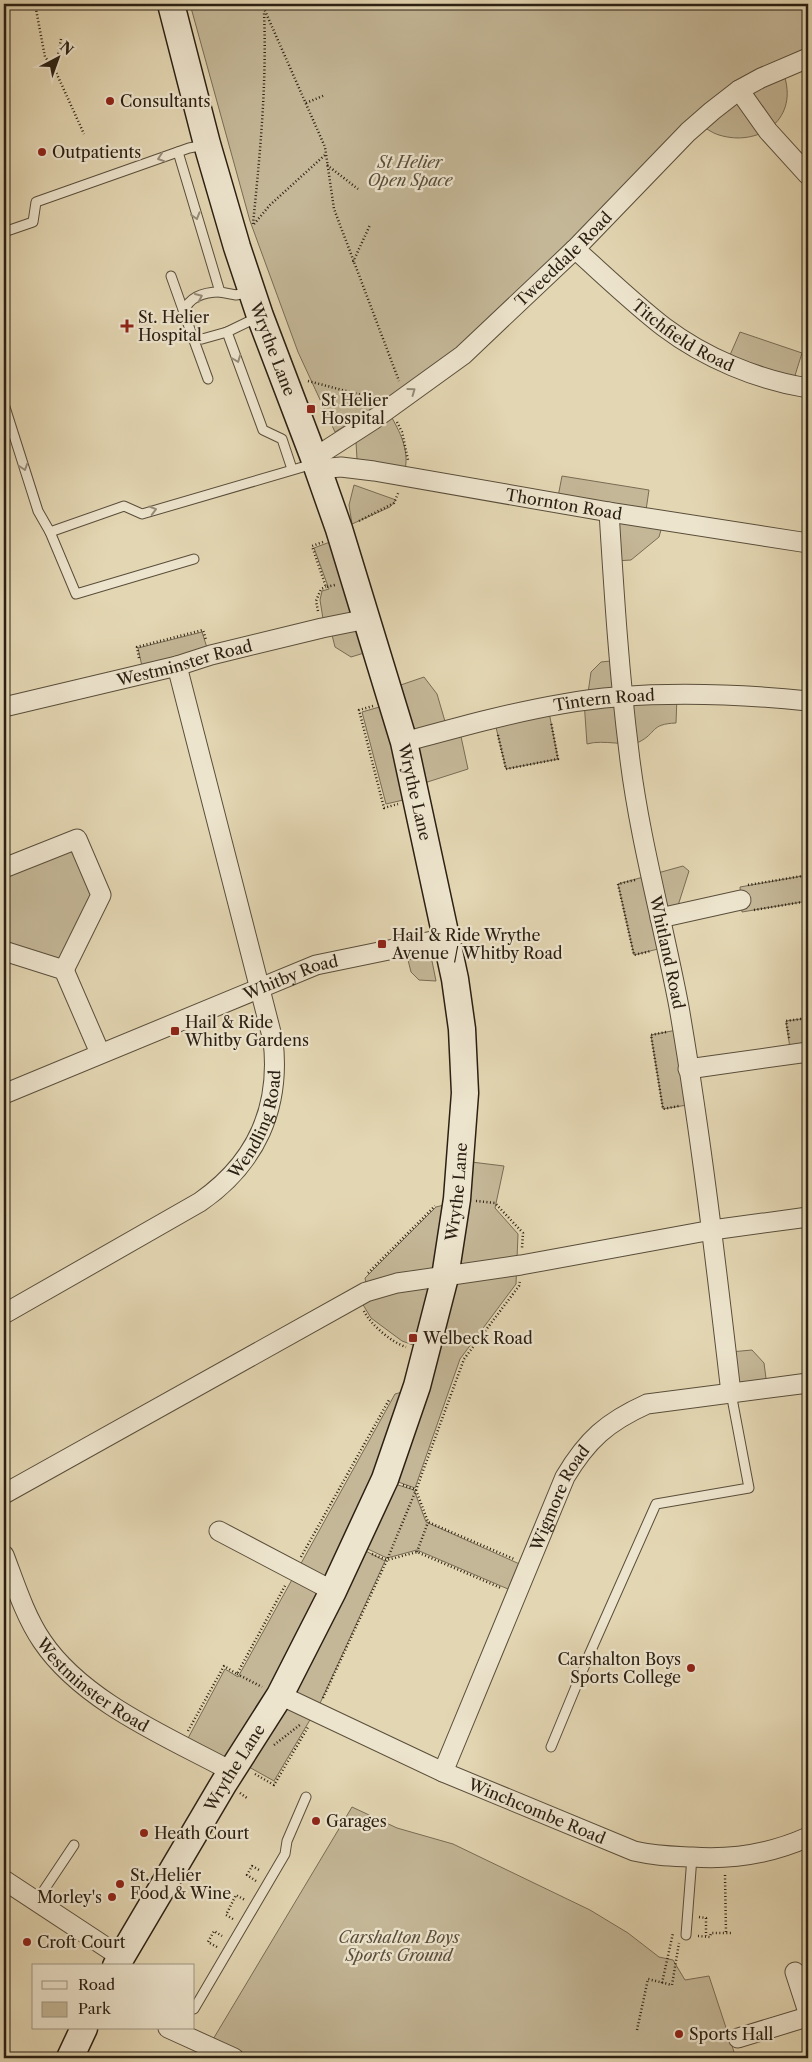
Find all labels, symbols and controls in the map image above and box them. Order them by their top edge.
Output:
north arrow [32,32,82,82]
text: N [56,37,77,59]
place label: Consultants [120,91,211,111]
marker: Consultants [104,95,116,107]
place label: Outpatients [52,142,141,162]
marker: Outpatients [36,146,48,158]
one-way arrow [157,152,165,162]
park label: St Helier Open Space [367,152,454,190]
street label: Tweeddale Road [511,207,616,311]
one-way arrow [190,211,201,220]
one-way arrow [194,292,203,303]
street label: Titchfield Road [628,295,737,376]
street label: Wrythe Lane [246,298,300,399]
place label: St. Helier Hospital [138,307,210,345]
marker: St. Helier Hospital [120,319,134,333]
one-way arrow [231,354,241,363]
one-way arrow [406,388,416,397]
place label: St Helier Hospital [321,390,388,428]
marker: St Helier Hospital [305,403,317,415]
one-way arrow [18,462,28,470]
street label: Thornton Road [504,484,624,524]
one-way arrow [149,506,157,516]
street label: Westminster Road [114,635,255,690]
street label: Tintern Road [552,685,655,715]
street label: Wrythe Lane [394,741,436,842]
street label: Whitland Road [645,893,689,1011]
place label: Hail & Ride Wrythe Avenue / Whitby Road [391,925,563,963]
marker: Hail & Ride Wrythe Avenue / Whitby Road [376,938,388,950]
street label: Whitby Road [239,951,340,1004]
place label: Hail & Ride Whitby Gardens [184,1012,309,1050]
marker: Hail & Ride Whitby Gardens [169,1025,181,1037]
street label: Wendling Road [223,1069,284,1183]
street label: Wrythe Lane [441,1142,471,1243]
place label: Welbeck Road [422,1328,533,1348]
marker: Welbeck Road [407,1332,419,1344]
street label: Wigmore Road [525,1441,594,1554]
street label: Westminster Road [32,1633,153,1736]
place label: Carshalton Boys Sports College [557,1649,681,1687]
marker: Carshalton Boys Sports College [685,1662,697,1674]
street label: Wrythe Lane [199,1720,269,1816]
street label: Winchcombe Road [465,1773,609,1848]
place label: Garages [326,1811,387,1831]
marker: Garages [310,1815,322,1827]
place label: Heath Court [154,1823,249,1843]
marker: Heath Court [138,1827,150,1839]
place label: St. Helier Food & Wine [130,1865,231,1903]
marker: St. Helier Food & Wine [114,1878,126,1890]
place label: Morley's [37,1887,102,1907]
marker: Morley's [106,1891,118,1903]
park label: Carshalton Boys Sports Ground [338,1927,460,1965]
place label: Croft Court [37,1932,126,1952]
marker: Croft Court [21,1936,33,1948]
legend [32,1964,195,2030]
text: Road [78,1975,115,1994]
text: Park [78,1999,112,2018]
place label: Sports Hall [689,2024,774,2044]
marker: Sports Hall [673,2028,685,2040]

